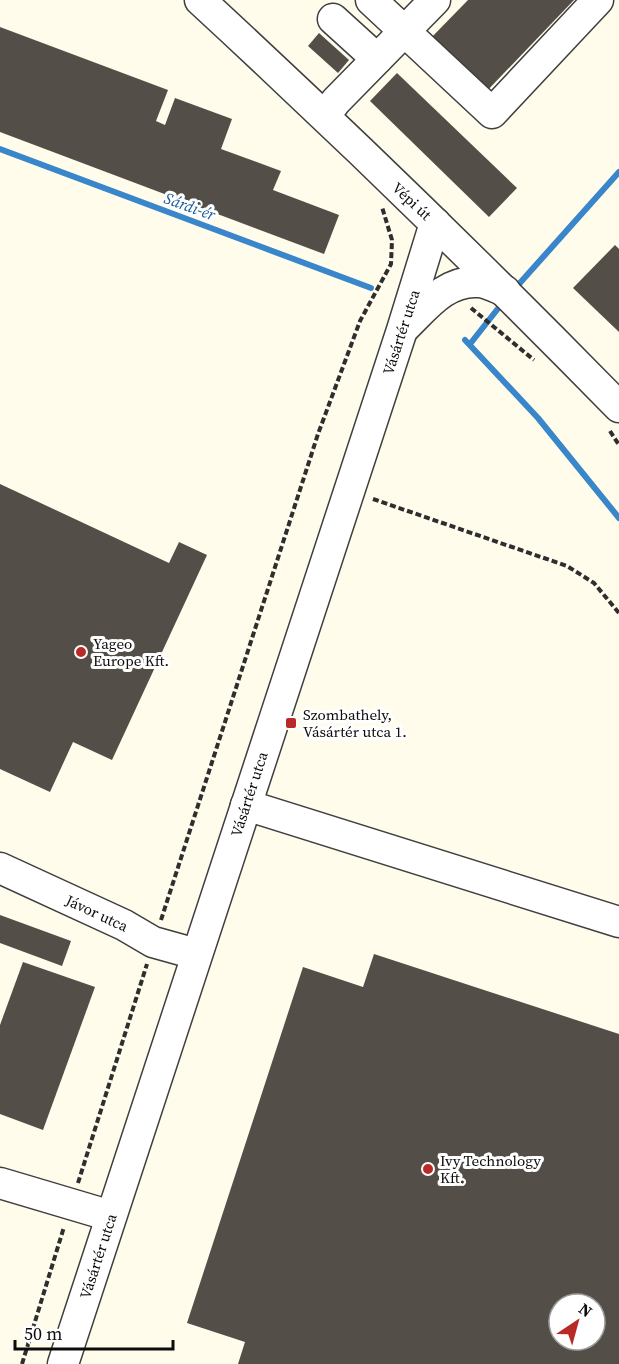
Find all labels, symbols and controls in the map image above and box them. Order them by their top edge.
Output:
street label: Vépi út [388,177,436,225]
water label: Sárdi-ér [161,187,219,226]
street label: Vásártér utca [377,286,425,377]
place label: Yageo Europe Kft. [93,633,169,671]
marker: Yageo Europe Kft. [74,645,88,659]
place label: Szombathely, Vásártér utca 1. [303,704,407,742]
marker: Szombathely, Vásártér utca 1. [284,716,298,730]
street label: Vásártér utca [225,748,273,839]
street label: Jávor utca [62,889,132,937]
place label: Ivy Technology Kft. [440,1150,541,1188]
marker: Ivy Technology Kft. [421,1162,435,1176]
street label: Vásártér utca [74,1210,122,1301]
north arrow [547,1292,607,1352]
text: N [575,1298,597,1322]
scale bar [15,1313,172,1351]
text: 50 m [24,1321,62,1346]

